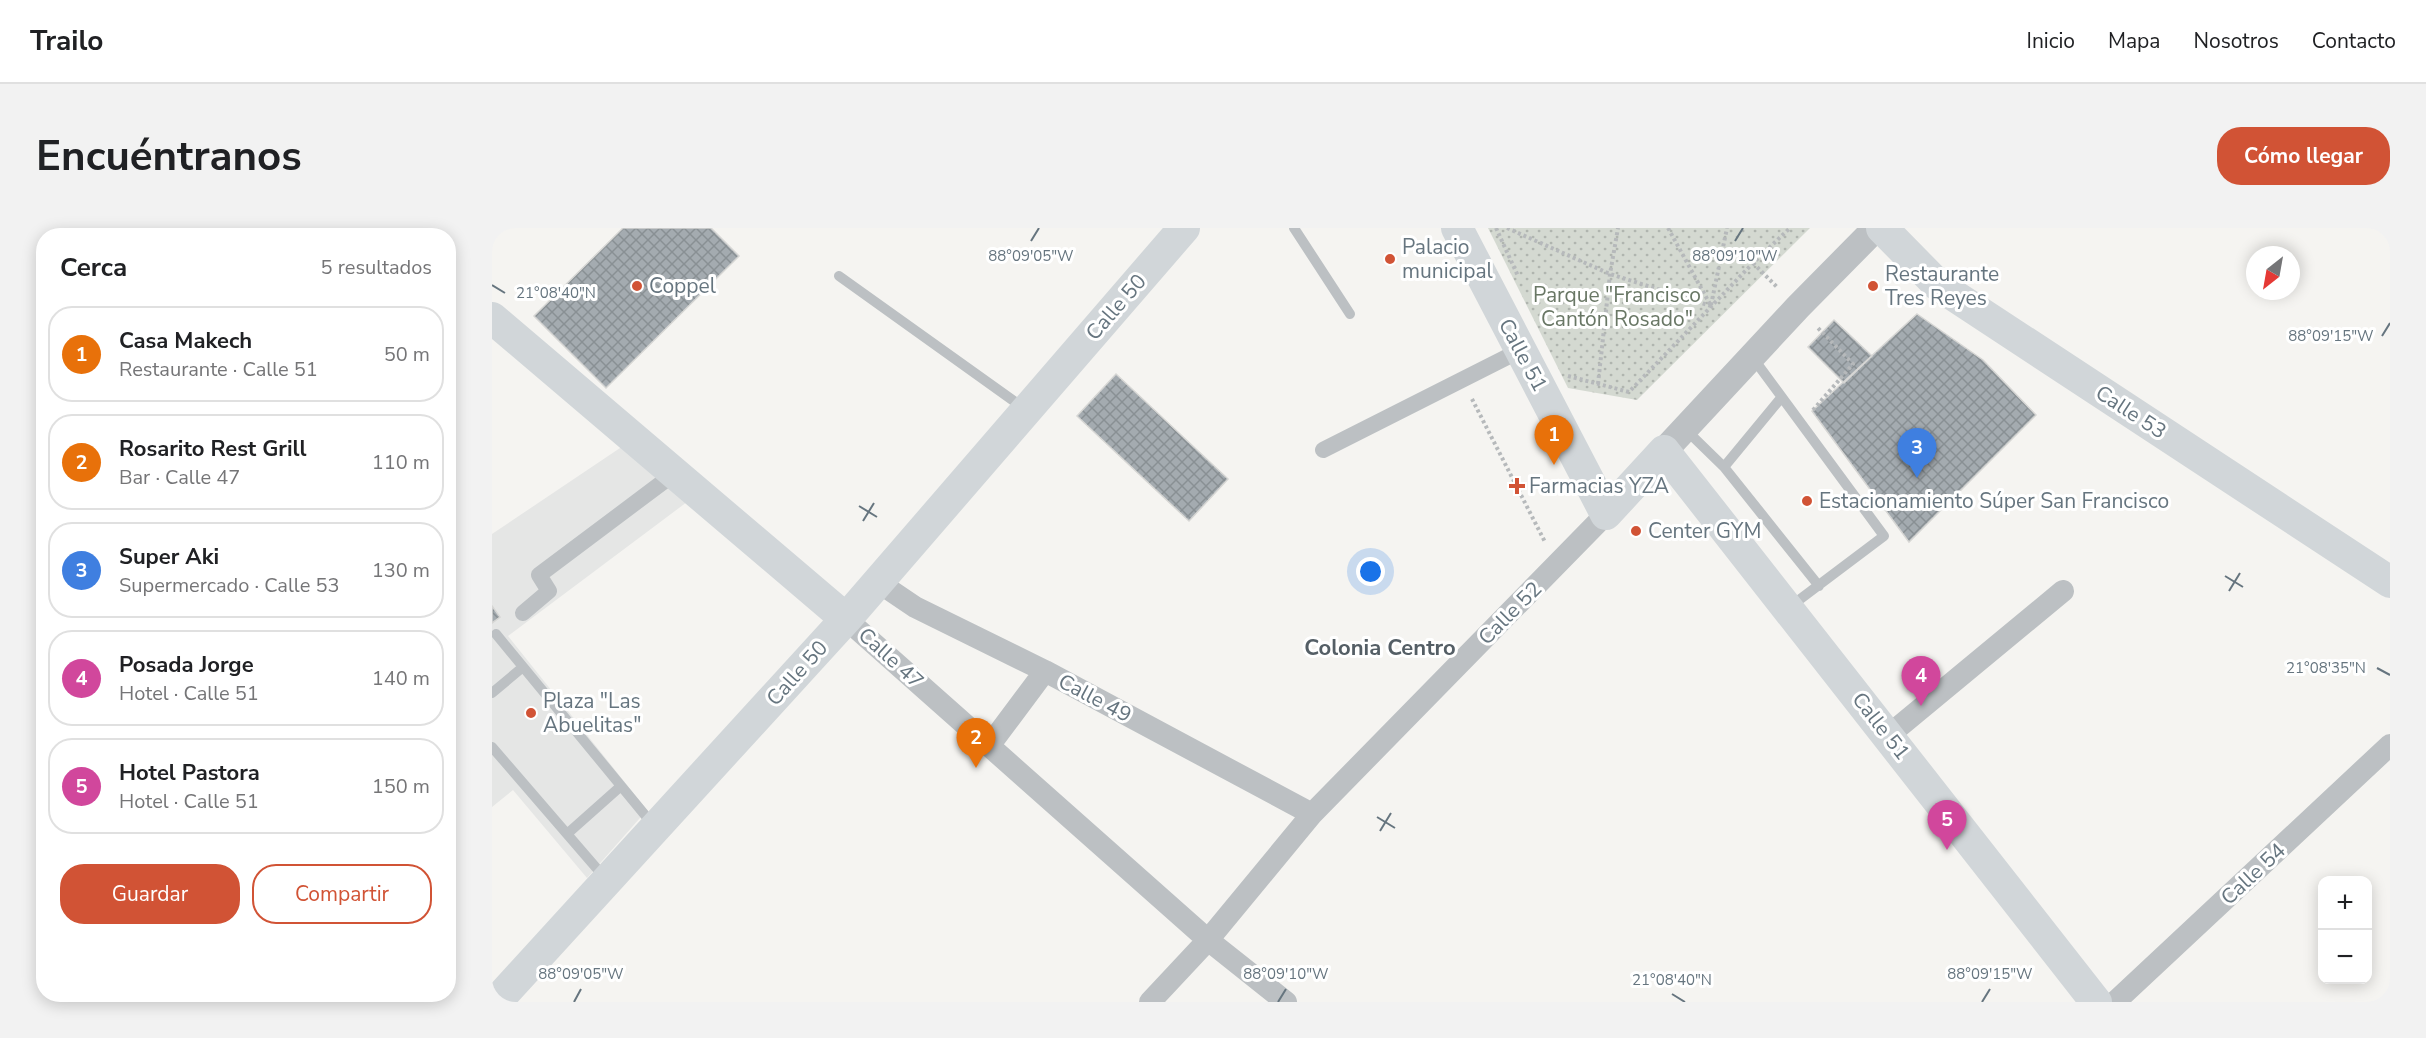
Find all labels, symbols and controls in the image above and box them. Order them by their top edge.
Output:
text: Trailo [30,22,103,60]
text: Inicio [2027,27,2075,55]
text: Mapa [2108,27,2160,55]
text: Nosotros [2193,27,2279,55]
text: Contacto [2312,27,2396,55]
button: Cómo llegar [2217,127,2390,185]
text: Encuéntranos [36,128,302,185]
place label: Palacio municipal [1402,233,1494,285]
text: 88°09'05"W [988,246,1074,266]
text: 88°09'10"W [1692,246,1778,266]
north arrow [2246,246,2300,300]
text: Cerca [60,250,127,285]
marker: Palacio municipal [1383,252,1397,266]
text: 5 resultados [321,254,432,281]
place label: Restaurante Tres Reyes [1885,260,1999,312]
street label: Calle 50 [1080,268,1152,346]
place label: Coppel [649,272,717,300]
marker: Coppel [630,279,644,293]
marker: Restaurante Tres Reyes [1866,279,1880,293]
park label: Parque "Francisco Cantón Rosado" [1533,281,1701,333]
text: 21°08'40"N [516,283,596,303]
street label: Calle 51 [1492,314,1554,396]
text: Casa Makech [119,326,252,356]
text: 88°09'15"W [2288,326,2374,346]
text: 1 [76,341,88,368]
text: 50 m [384,341,430,368]
text: Restaurante · Calle 51 [119,356,318,383]
street label: Calle 53 [2090,379,2172,445]
pin: 1 [1534,416,1574,465]
pin: 3 [1898,428,1936,478]
text: Rosarito Rest Grill [119,434,307,464]
text: 2 [76,449,88,476]
text: 110 m [372,449,430,476]
text: Bar · Calle 47 [119,464,240,491]
place label: Farmacias YZA [1529,472,1669,500]
marker: Farmacias YZA [1510,479,1524,493]
place label: Estacionamiento Súper San Francisco [1819,487,2169,515]
marker: Estacionamiento Súper San Francisco [1800,494,1814,508]
place label: Center GYM [1648,517,1762,545]
marker: Center GYM [1629,524,1643,538]
text: Super Aki [119,542,219,572]
text: 3 [76,557,88,584]
text: 130 m [372,557,430,584]
your location [1356,557,1385,586]
text: Supermercado · Calle 53 [119,572,339,599]
street label: Calle 52 [1472,575,1548,651]
street label: Calle 47 [852,621,930,695]
district label: Colonia Centro [1304,633,1456,663]
street label: Calle 50 [760,634,834,712]
text: Posada Jorge [119,650,254,680]
pin: 4 [1902,656,1940,706]
text: 21°08'35"N [2286,658,2366,678]
text: 4 [76,665,88,692]
text: 140 m [372,665,430,692]
street label: Calle 49 [1054,667,1136,729]
text: Hotel · Calle 51 [119,680,259,707]
street label: Calle 51 [1846,686,1916,766]
place label: Plaza "Las Abuelitas" [543,687,641,739]
marker: Plaza "Las Abuelitas" [524,706,538,720]
pin: 2 [956,718,996,768]
text: Hotel Pastora [119,758,260,788]
text: 5 [76,773,88,800]
text: 150 m [372,773,430,800]
text: Hotel · Calle 51 [119,788,259,815]
pin: 5 [1928,800,1966,850]
street label: Calle 54 [2215,837,2291,911]
button: Guardar [60,864,240,924]
button: Compartir [252,864,432,924]
map controls [2318,876,2372,984]
button: + [2318,876,2372,930]
button: − [2318,930,2372,984]
text: 88°09'05"W [538,964,624,984]
text: 88°09'10"W [1243,964,1329,984]
text: 88°09'15"W [1947,964,2033,984]
text: 21°08'40"N [1632,970,1712,990]

